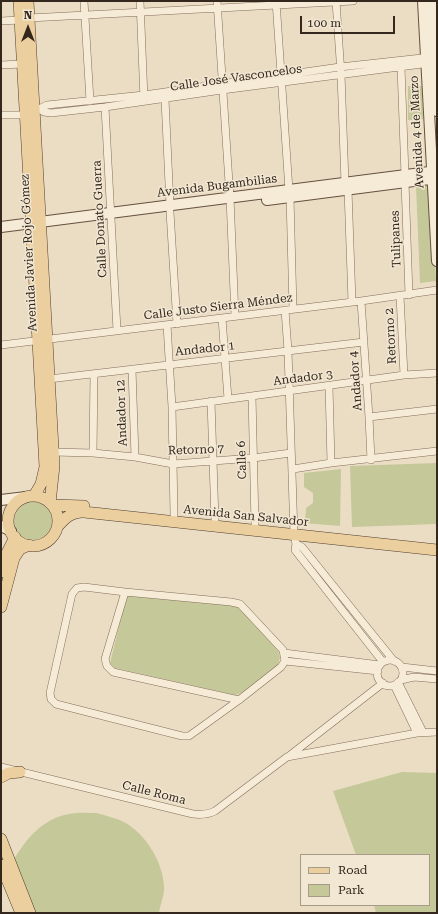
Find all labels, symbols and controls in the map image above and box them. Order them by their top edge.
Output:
north arrow [8,8,48,48]
scale bar [302,8,397,34]
text: N [24,9,32,22]
text: 100 m [307,16,341,30]
street label: Calle José Vasconcelos [169,62,303,94]
street label: Avenida 4 de Marzo [407,75,427,189]
street label: Calle Donato Guerra [90,160,110,278]
street label: Avenida Bugambilias [156,171,278,201]
street label: Avenida Javier Rojo Gómez [18,174,40,332]
street label: Tulipanes [388,210,404,268]
street label: Calle Justo Sierra Méndez [143,291,293,323]
street label: Retorno 2 [382,308,400,364]
street label: Andador 1 [174,339,236,359]
street label: Andador 4 [347,351,365,411]
street label: Andador 3 [272,367,334,389]
street label: Andador 12 [114,379,130,447]
street label: Calle 6 [234,440,250,480]
street label: Retorno 7 [168,442,224,458]
street label: Avenida San Salvador [183,502,309,530]
street label: Calle Roma [121,778,187,808]
legend [300,854,430,906]
text: Road [338,863,367,877]
text: Park [338,883,364,897]

